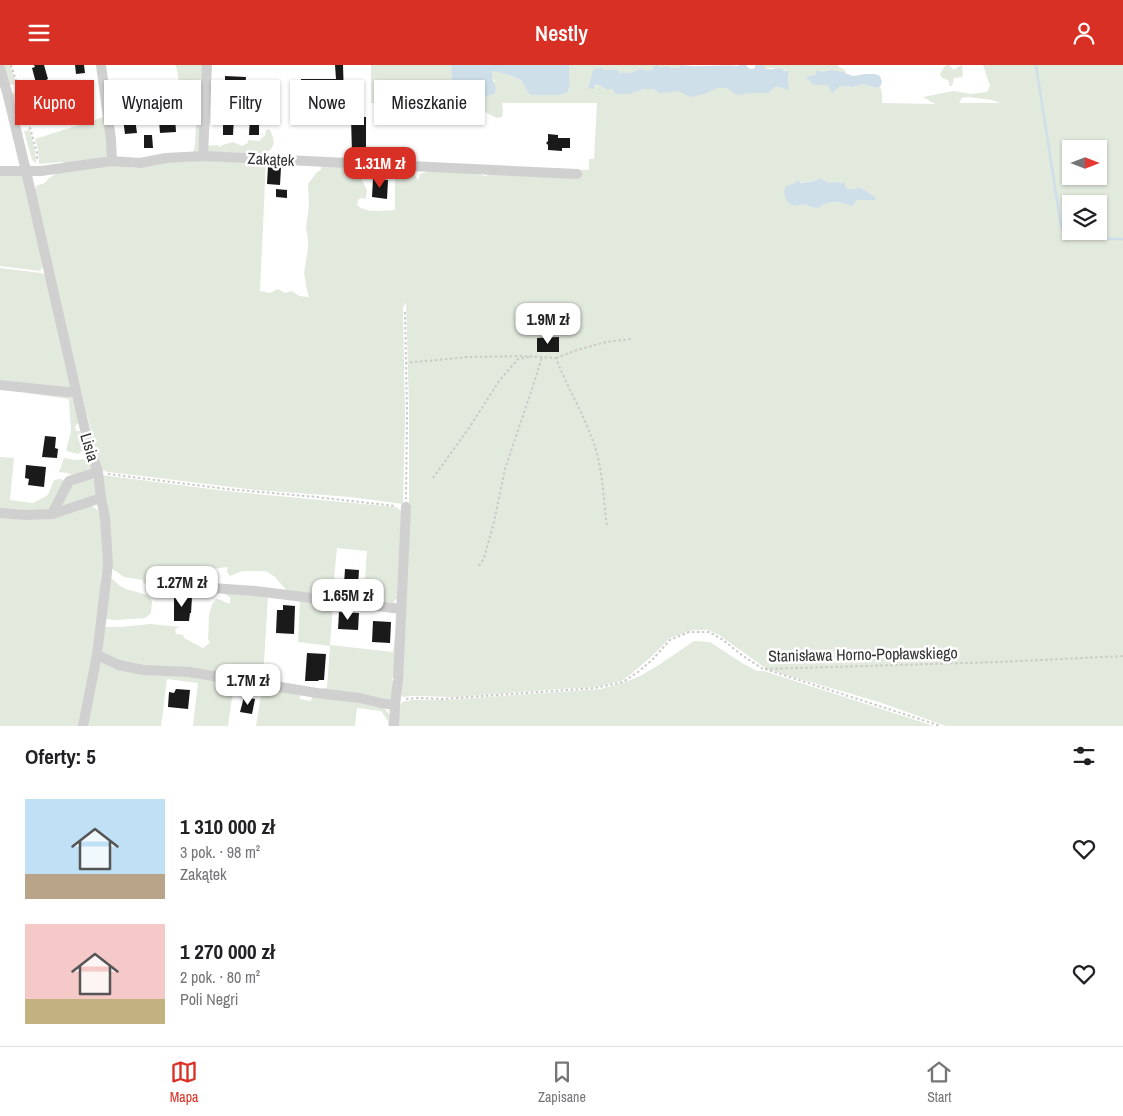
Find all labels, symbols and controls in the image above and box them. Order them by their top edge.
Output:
text: Nestly [535,18,588,48]
icon: menu [25,19,53,47]
icon: person [1070,19,1098,47]
chip: Kupno [15,80,94,125]
chip: Wynajem [104,80,201,125]
chip: Filtry [211,80,280,125]
chip: Nowe [290,80,364,125]
chip: Mieszkanie [374,80,485,125]
north arrow [1062,140,1108,185]
map controls [1062,140,1107,240]
street label: Zakątek [247,147,295,171]
pin: 1.31M zł [328,147,432,189]
text: 1.31M zł [355,152,405,174]
button: layers [1062,195,1107,240]
pin: 1.9M zł [502,303,594,345]
text: 1.9M zł [526,308,570,330]
street label: Lisia [75,430,105,464]
pin: 1.27M zł [130,565,234,608]
text: 1.27M zł [157,571,207,593]
pin: 1.65M zł [296,579,400,621]
text: 1.65M zł [323,584,373,606]
street label: Stanisława Horno-Popławskiego [768,641,958,667]
pin: 1.7M zł [202,663,294,706]
text: 1.7M zł [226,669,270,691]
text: Oferty: 5 [25,742,96,771]
icon: filters [1070,742,1098,770]
text: 1 310 000 zł [180,812,275,841]
icon: home [65,819,125,879]
icon: heart [1070,835,1098,863]
text: 3 pok. · 98 m² [180,841,260,863]
text: Zakątek [180,863,227,885]
text: 1 270 000 zł [180,937,275,966]
icon: home [65,944,125,1004]
icon: heart [1070,960,1098,988]
text: 2 pok. · 80 m² [180,966,260,988]
text: Poli Negri [180,988,238,1010]
tab: Mapa [170,1058,198,1106]
tab: Zapisane [538,1058,586,1106]
tab: Start [925,1058,953,1106]

